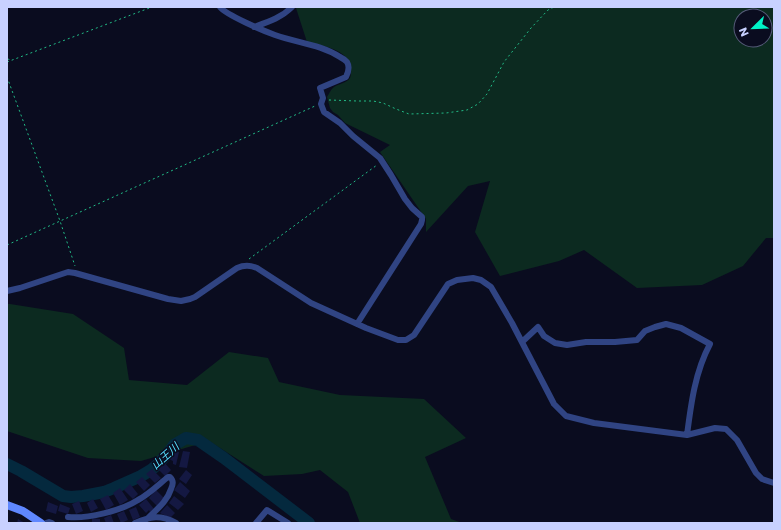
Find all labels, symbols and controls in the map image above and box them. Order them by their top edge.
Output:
north arrow [733,8,773,48]
text: N [735,25,753,39]
water label: 山王川 [147,438,183,473]

